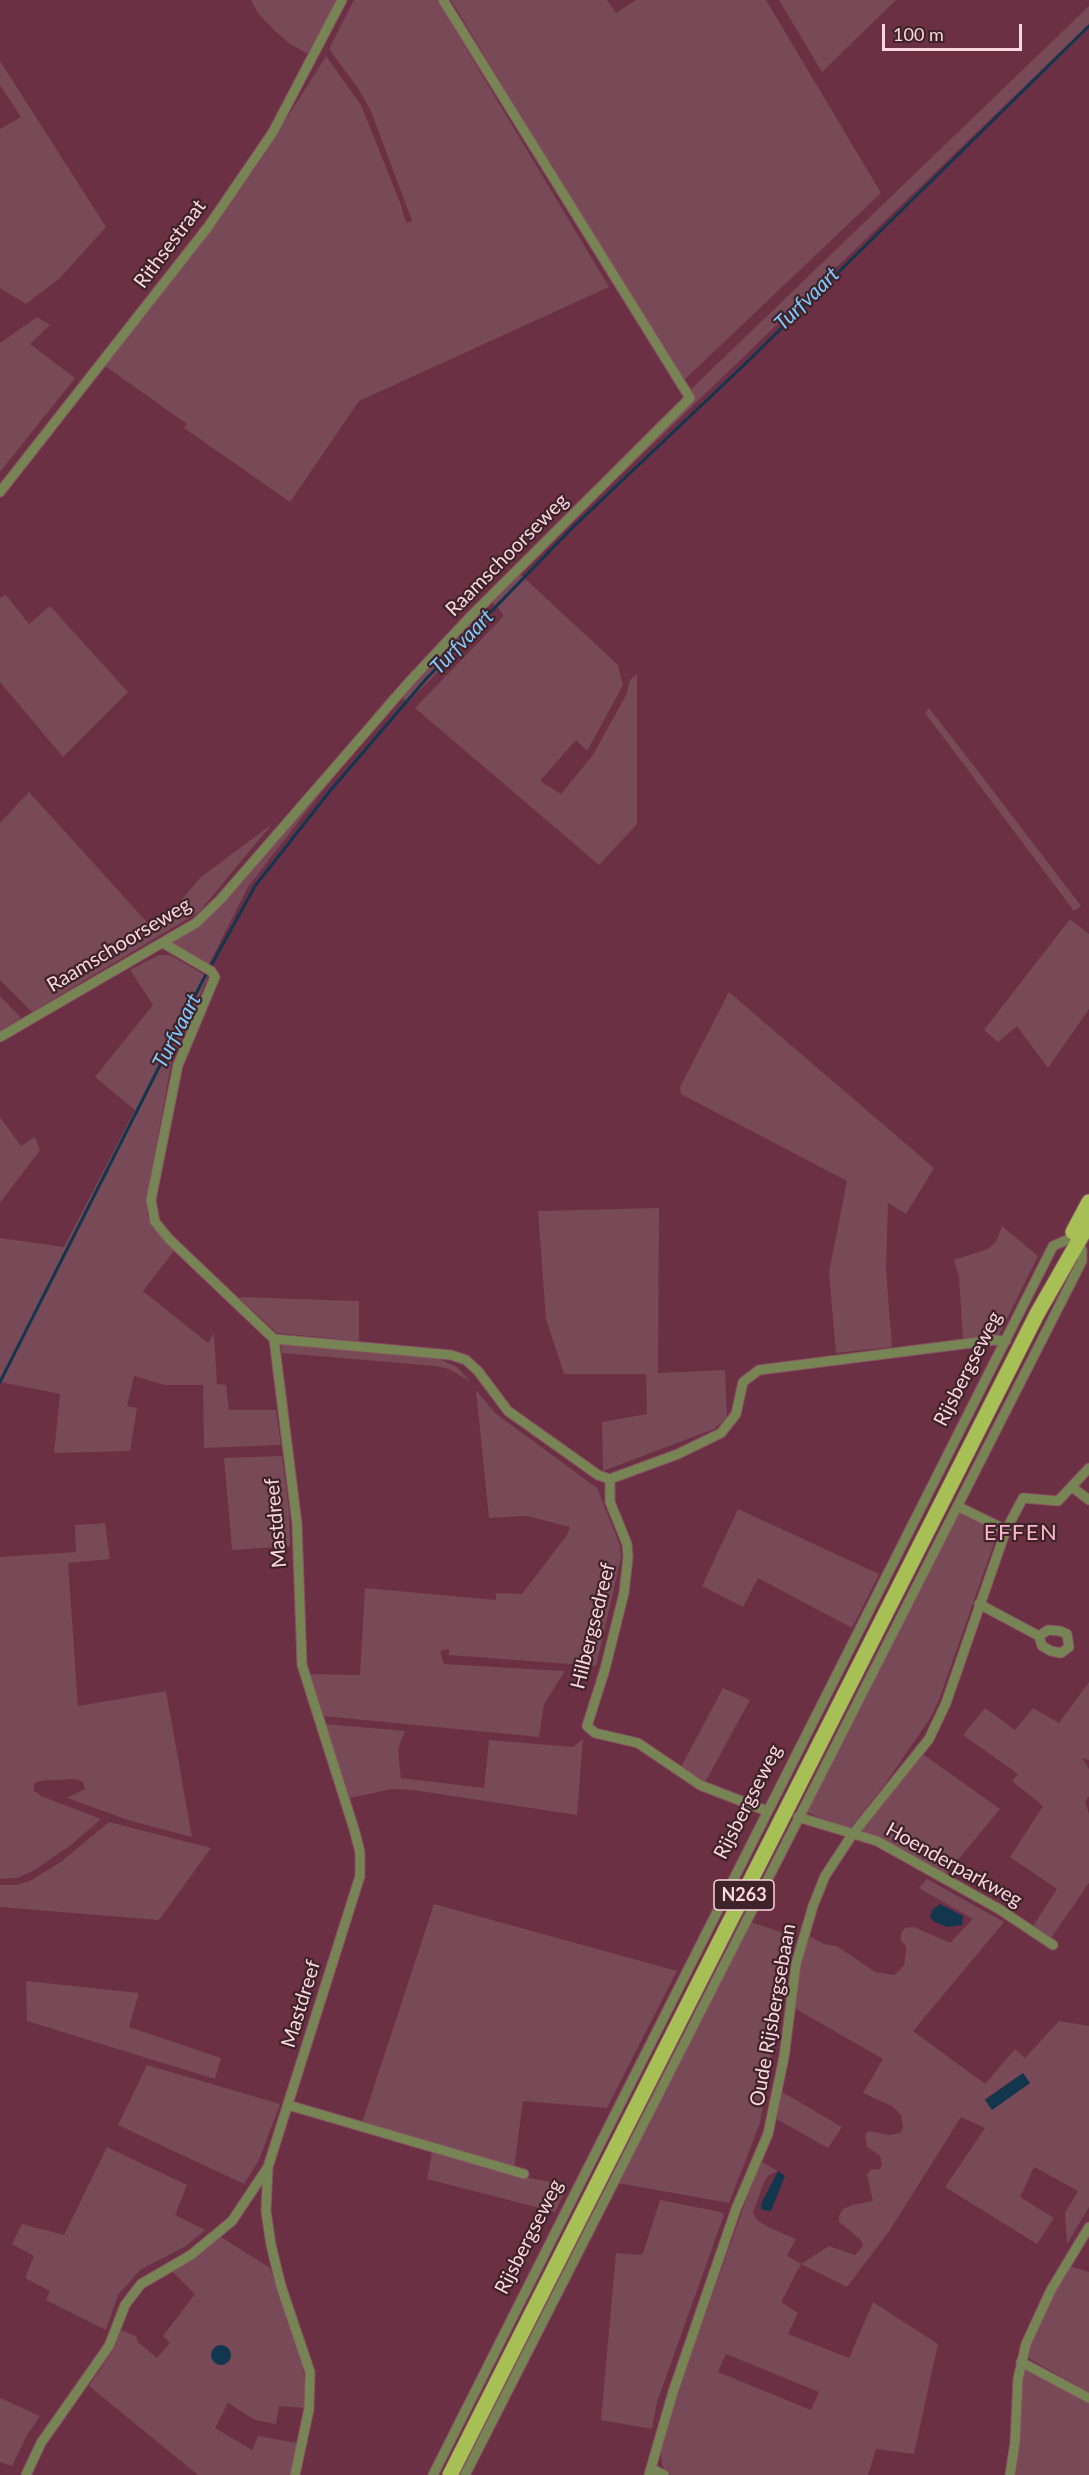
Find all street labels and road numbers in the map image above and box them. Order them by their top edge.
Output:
street label: Rithsestraat [129,195,211,293]
street label: Raamschoorseweg [441,489,573,621]
street label: Raamschoorseweg [43,893,195,997]
street label: Rijsbergseweg [929,1308,1007,1430]
street label: Mastdreef [260,1477,292,1569]
street label: Hilbergsedreef [566,1560,620,1692]
street label: Rijsbergseweg [709,1741,787,1863]
street label: Hoenderparkweg [882,1818,1026,1912]
road number: N263 [714,1880,774,1910]
street label: Oude Rijsbergsebaan [745,1922,801,2108]
street label: Mastdreef [276,1957,326,2051]
street label: Rijsbergseweg [490,2176,568,2298]

